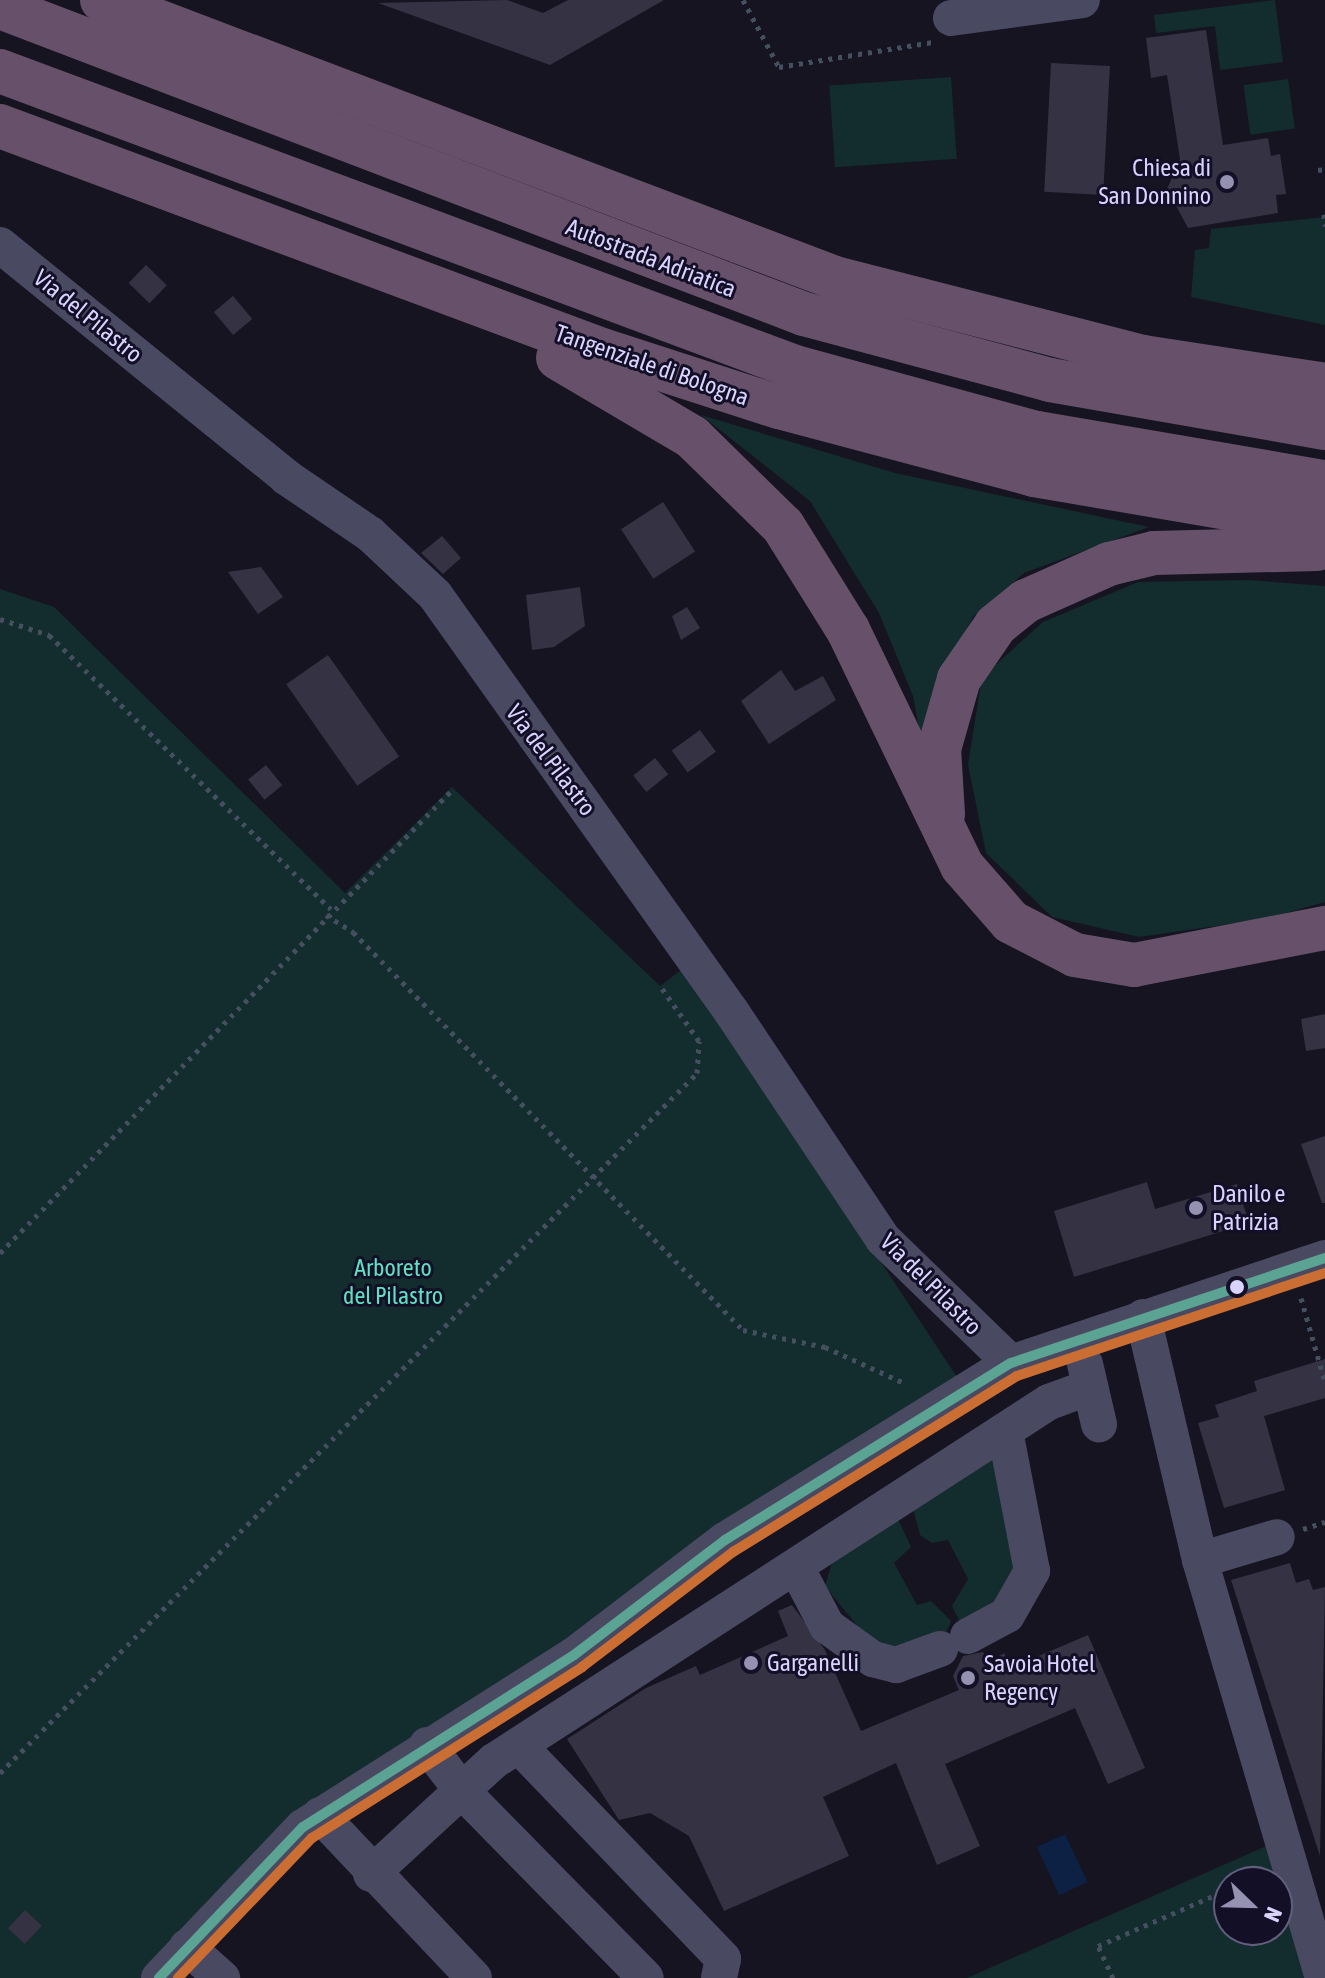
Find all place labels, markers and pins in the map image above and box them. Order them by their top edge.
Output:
place label: Chiesa di San Donnino [1098,154,1211,210]
marker: Chiesa di San Donnino [1218,173,1236,191]
place label: Danilo e Patrizia [1212,1180,1285,1236]
marker: Danilo e Patrizia [1187,1199,1205,1217]
unlabelled marker [1229,1279,1245,1295]
place label: Garganelli [767,1649,859,1677]
place label: Savoia Hotel Regency [984,1650,1095,1706]
marker: Garganelli [742,1654,760,1672]
marker: Savoia Hotel Regency [959,1669,977,1687]

